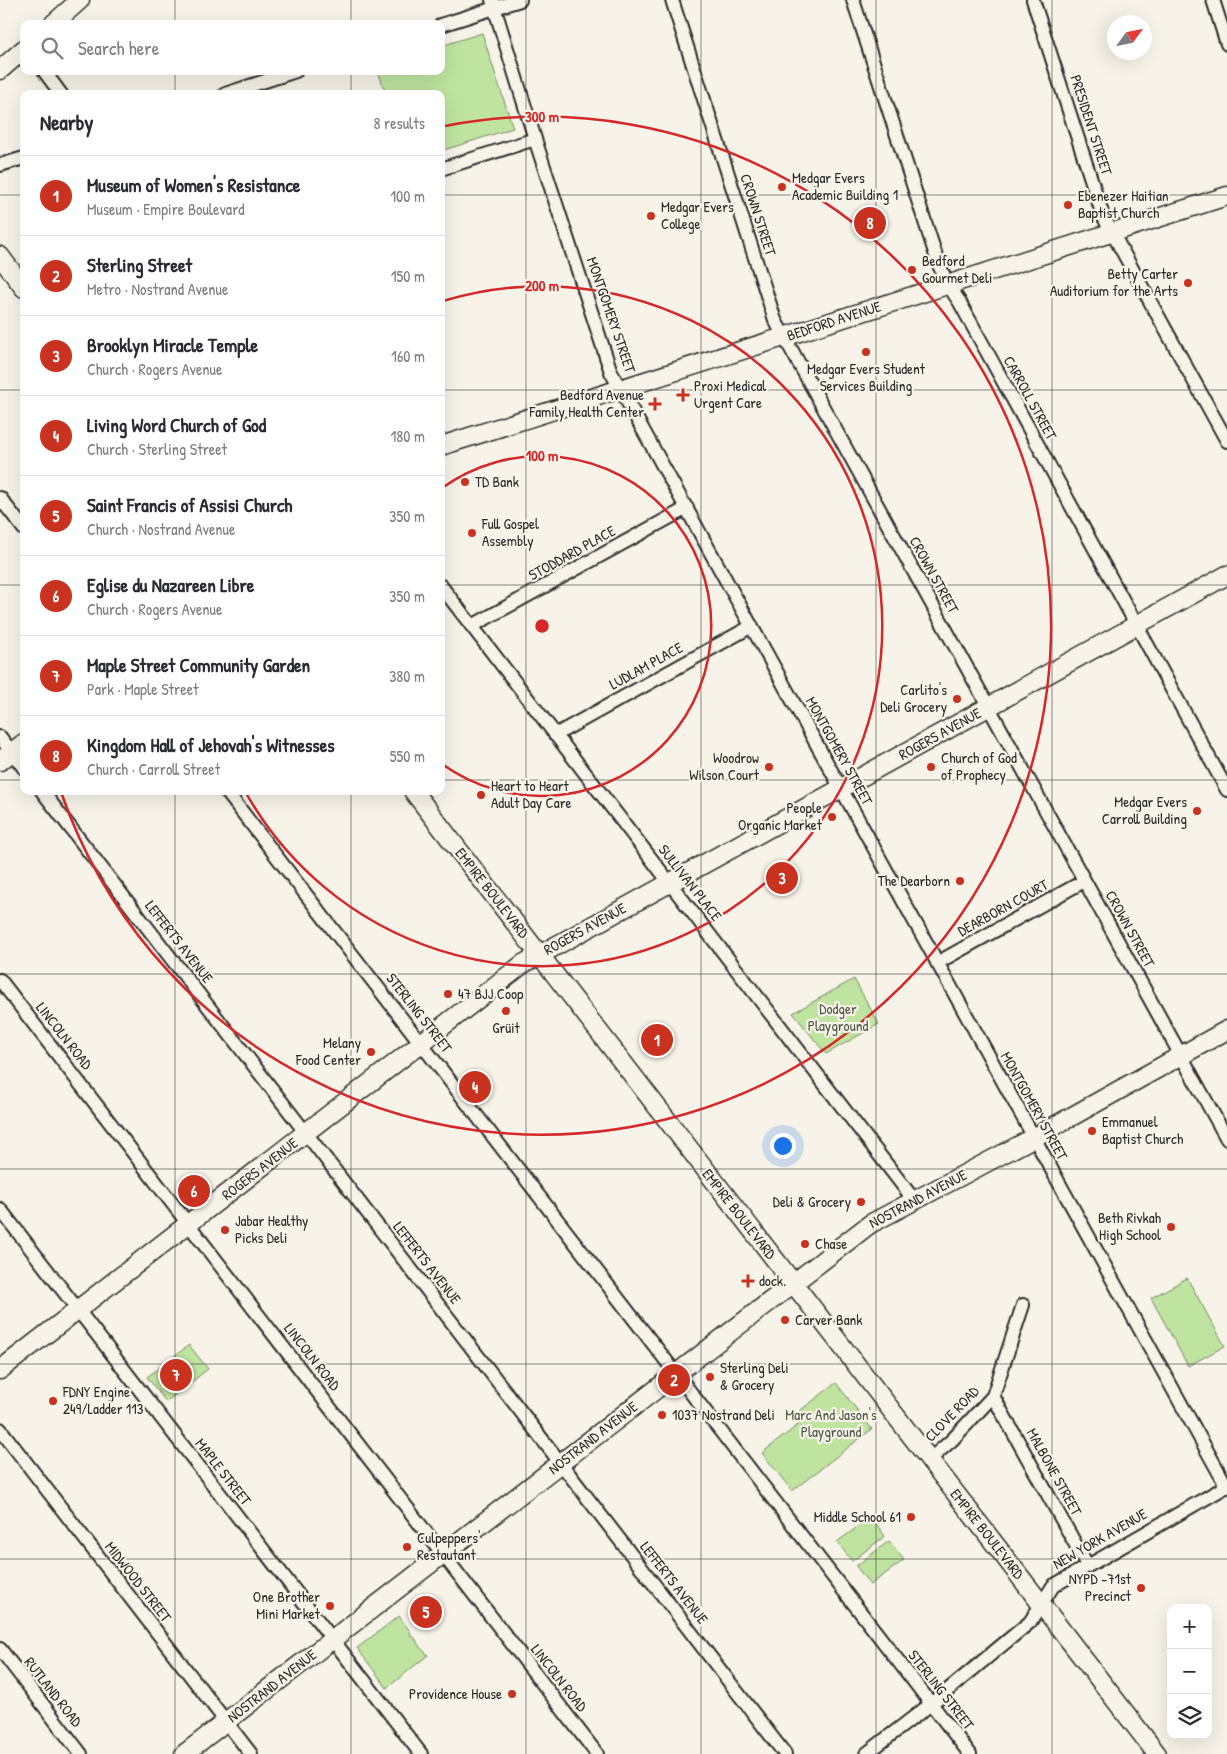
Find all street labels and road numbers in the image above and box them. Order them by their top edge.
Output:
street label: PRESIDENT STREET [1065,72,1118,179]
street label: CROWN STREET [735,171,782,259]
street label: MONTGOMERY STREET [582,254,641,377]
street label: BEDFORD AVENUE [784,295,884,346]
street label: CARROLL STREET [999,352,1063,444]
street label: STODDARD PLACE [525,520,619,585]
street label: CROWN STREET [905,532,965,618]
street label: LUDLAM PLACE [605,637,687,694]
street label: MONTGOMERY STREET [801,693,878,810]
street label: ROGERS AVENUE [895,702,985,765]
street label: SULLIVAN PLACE [654,840,727,926]
street label: EMPIRE BOULEVARD [450,843,535,943]
street label: DEARBORN COURT [954,873,1053,941]
street label: CROWN STREET [1101,886,1161,972]
street label: LEFFERTS AVENUE [140,896,219,988]
street label: ROGERS AVENUE [540,897,630,960]
street label: STERLING STREET [382,968,458,1058]
street label: LINCOLN ROAD [31,998,98,1074]
street label: MONTGOMERY STREET [996,1048,1073,1165]
street label: ROGERS AVENUE [217,1132,302,1205]
street label: EMPIRE BOULEVARD [697,1164,782,1264]
street label: NOSTRAND AVENUE [865,1164,971,1233]
street label: LEFFERTS AVENUE [388,1217,467,1309]
street label: LINCOLN ROAD [279,1319,346,1395]
street label: CLOVE ROAD [920,1380,984,1446]
street label: NOSTRAND AVENUE [544,1396,642,1479]
street label: MALBONE STREET [1022,1424,1088,1520]
street label: MAPLE STREET [190,1434,257,1510]
street label: EMPIRE BOULEVARD [945,1484,1030,1584]
street label: NEW YORK AVENUE [1049,1503,1151,1574]
street label: MIDWOOD STREET [100,1537,177,1627]
street label: LEFFERTS AVENUE [635,1537,714,1629]
street label: LINCOLN ROAD [526,1640,593,1716]
street label: NOSTRAND AVENUE [223,1644,321,1727]
street label: STERLING STREET [904,1645,980,1735]
street label: RUTLAND ROAD [20,1652,88,1732]

